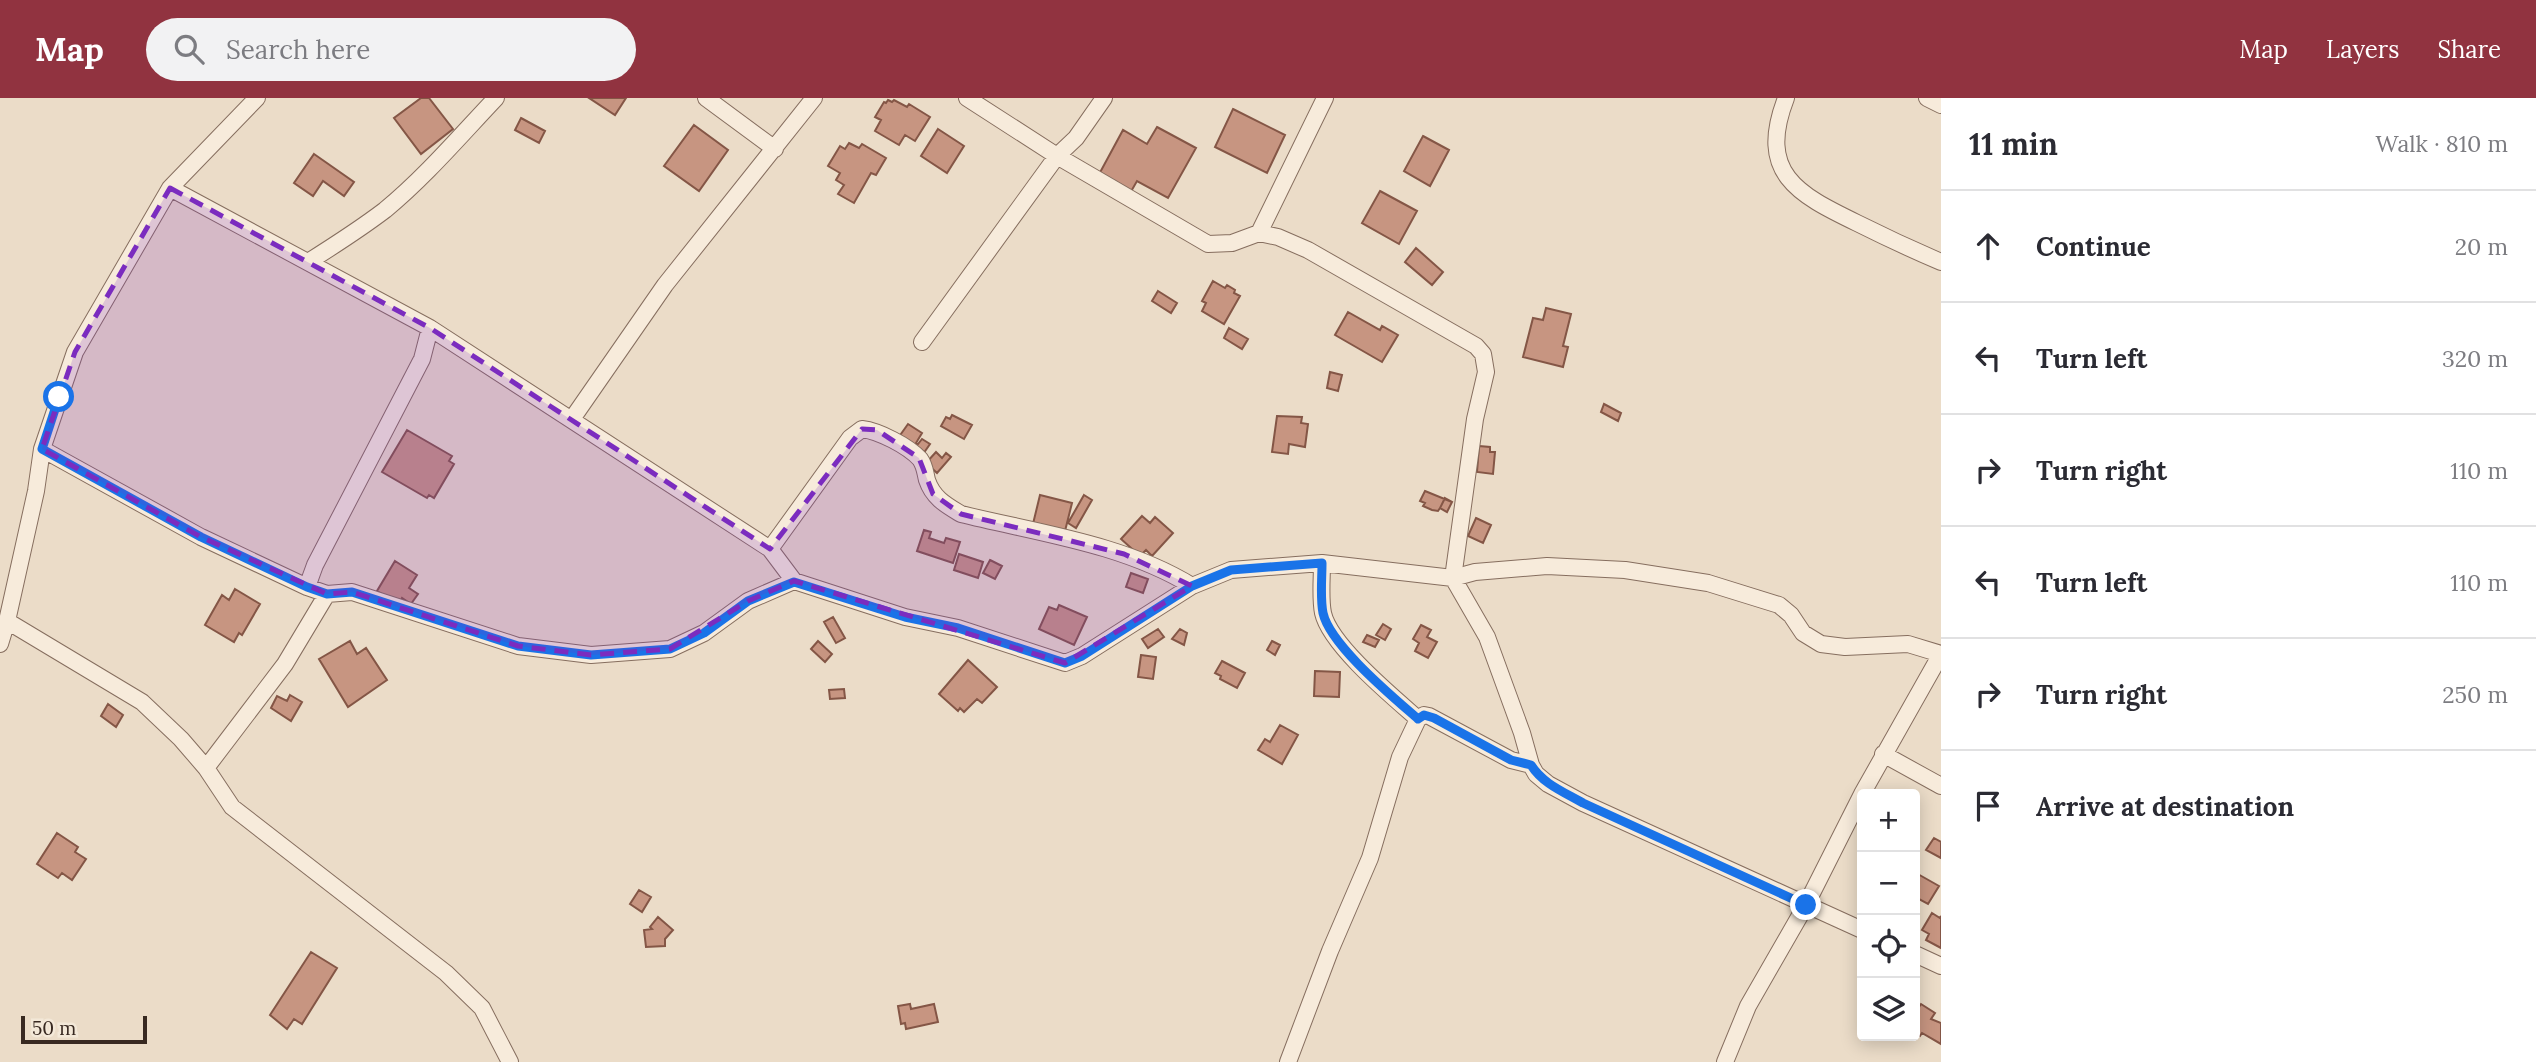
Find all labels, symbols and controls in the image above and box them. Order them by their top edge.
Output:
search box [146,18,636,81]
text: Map [35,28,104,70]
icon: search [170,30,208,68]
text: Search here [226,33,370,66]
text: Map [2239,34,2288,65]
text: Layers [2326,34,2399,65]
text: Share [2437,34,2501,65]
text: 11 min [1969,125,2058,163]
text: Walk · 810 m [2375,129,2508,158]
icon: ahead [1969,227,2007,265]
text: Continue [2036,230,2151,263]
text: 20 m [2455,232,2508,261]
icon: left [1969,339,2007,377]
text: Turn left [2036,342,2147,375]
text: 320 m [2442,344,2508,373]
route start [43,381,74,412]
icon: right [1969,451,2007,489]
text: Turn right [2036,454,2167,487]
text: 110 m [2450,456,2508,485]
icon: left [1969,563,2007,601]
text: Turn left [2036,566,2147,599]
text: 110 m [2450,568,2508,597]
icon: right [1969,675,2007,713]
text: Turn right [2036,678,2167,711]
text: 250 m [2442,680,2508,709]
icon: arrive [1969,787,2007,825]
map controls [1857,789,1920,1041]
button: + [1857,789,1920,852]
text: Arrive at destination [2036,790,2294,823]
button: − [1857,852,1920,915]
route end [1790,889,1821,920]
button: locate [1857,915,1920,978]
button: layers [1857,978,1920,1041]
scale bar [21,1013,147,1045]
text: 50 m [32,1016,76,1040]

